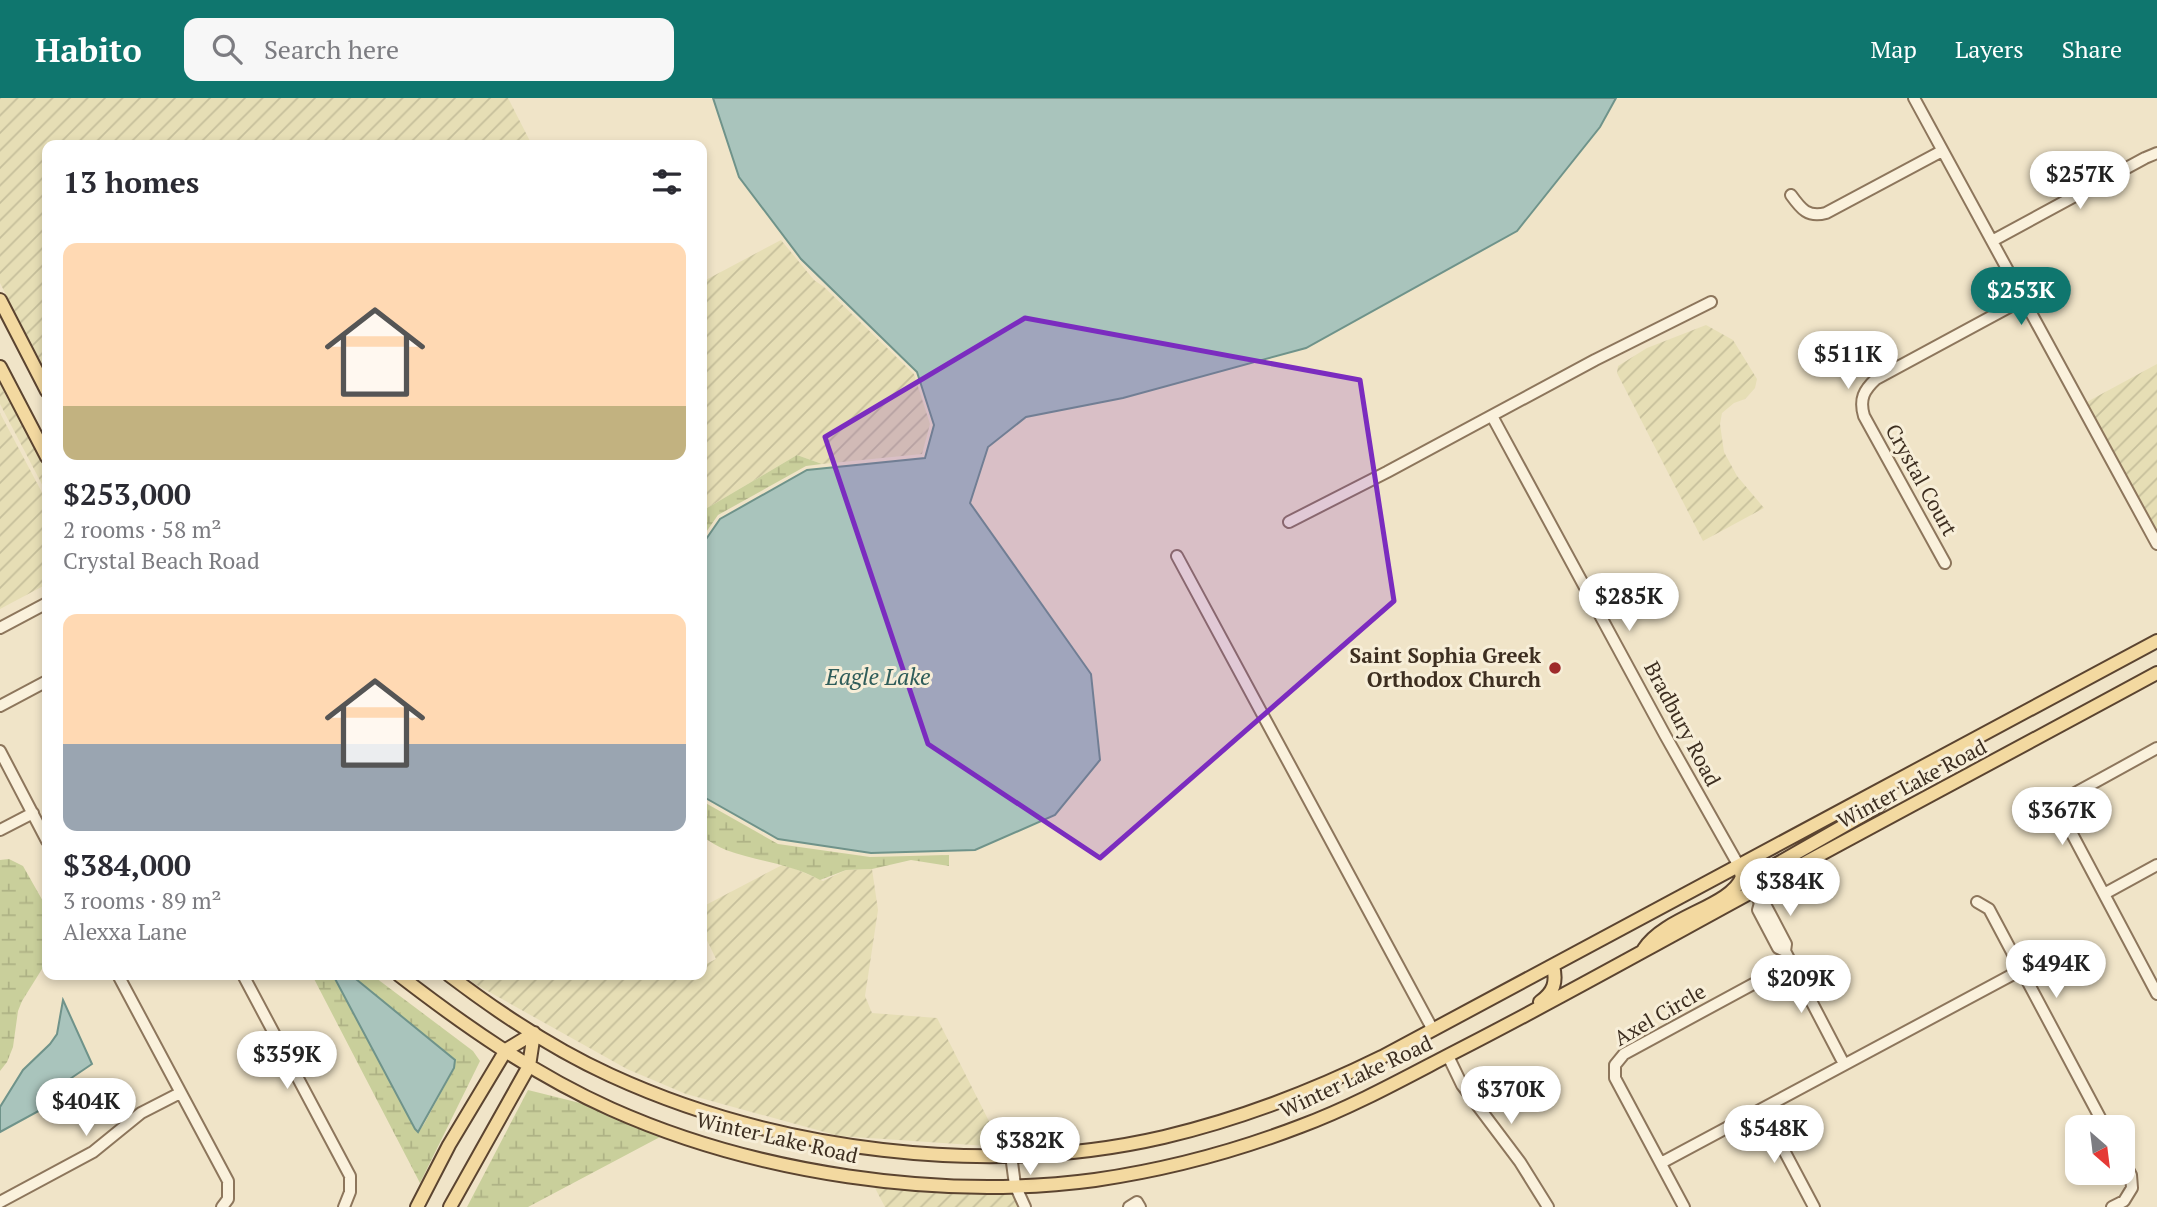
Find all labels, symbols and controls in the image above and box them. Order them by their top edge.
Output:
search box [184,18,674,81]
text: Habito [35,28,142,71]
icon: search [208,30,246,68]
text: Search here [264,32,399,66]
text: Map [1870,33,1917,65]
text: Layers [1955,33,2024,65]
text: Share [2062,33,2122,65]
pin: $257K [2031,152,2129,211]
text: $257K [2046,158,2114,189]
text: 13 homes [63,162,199,202]
icon: filters [648,163,686,201]
pin: $253K [1972,268,2070,327]
text: $253K [1987,274,2055,305]
icon: home [312,289,438,415]
pin: $511K [1799,331,1897,391]
text: $511K [1814,338,1882,369]
street label: Crystal Court [1880,418,1964,541]
text: $253,000 [63,474,191,514]
text: 2 rooms · 58 m² [63,514,222,545]
text: Crystal Beach Road [63,545,260,576]
pin: $285K [1580,574,1678,633]
text: $285K [1595,580,1663,611]
place label: Saint Sophia Greek Orthodox Church [1350,641,1542,693]
street label: Bradbury Road [1638,656,1728,791]
icon: home [312,660,438,786]
marker: Saint Sophia Greek Orthodox Church [1547,660,1563,676]
water label: Eagle Lake [824,661,931,692]
street label: Winter Lake Road [1832,732,1991,834]
pin: $367K [2013,788,2111,847]
text: $367K [2028,794,2096,825]
text: $384,000 [63,845,191,885]
pin: $384K [1741,858,1839,918]
text: $384K [1756,865,1824,896]
text: 3 rooms · 89 m² [63,885,222,916]
text: Alexxa Lane [63,916,187,947]
pin: $494K [2007,940,2105,1000]
text: $494K [2022,947,2090,978]
pin: $209K [1752,956,1850,1015]
text: $209K [1767,962,1835,993]
street label: Axel Circle [1609,977,1710,1052]
street label: Winter Lake Road [1275,1028,1437,1124]
pin: $359K [238,1032,336,1091]
text: $359K [253,1038,321,1069]
pin: $370K [1462,1066,1560,1126]
text: $370K [1477,1073,1545,1104]
pin: $404K [37,1079,135,1138]
text: $404K [52,1085,120,1116]
street label: Winter Lake Road [694,1105,861,1169]
pin: $548K [1725,1105,1823,1165]
text: $548K [1740,1112,1808,1143]
north arrow [2065,1115,2135,1185]
map controls [2065,1115,2135,1185]
pin: $382K [981,1118,1079,1177]
text: $382K [996,1124,1064,1155]

